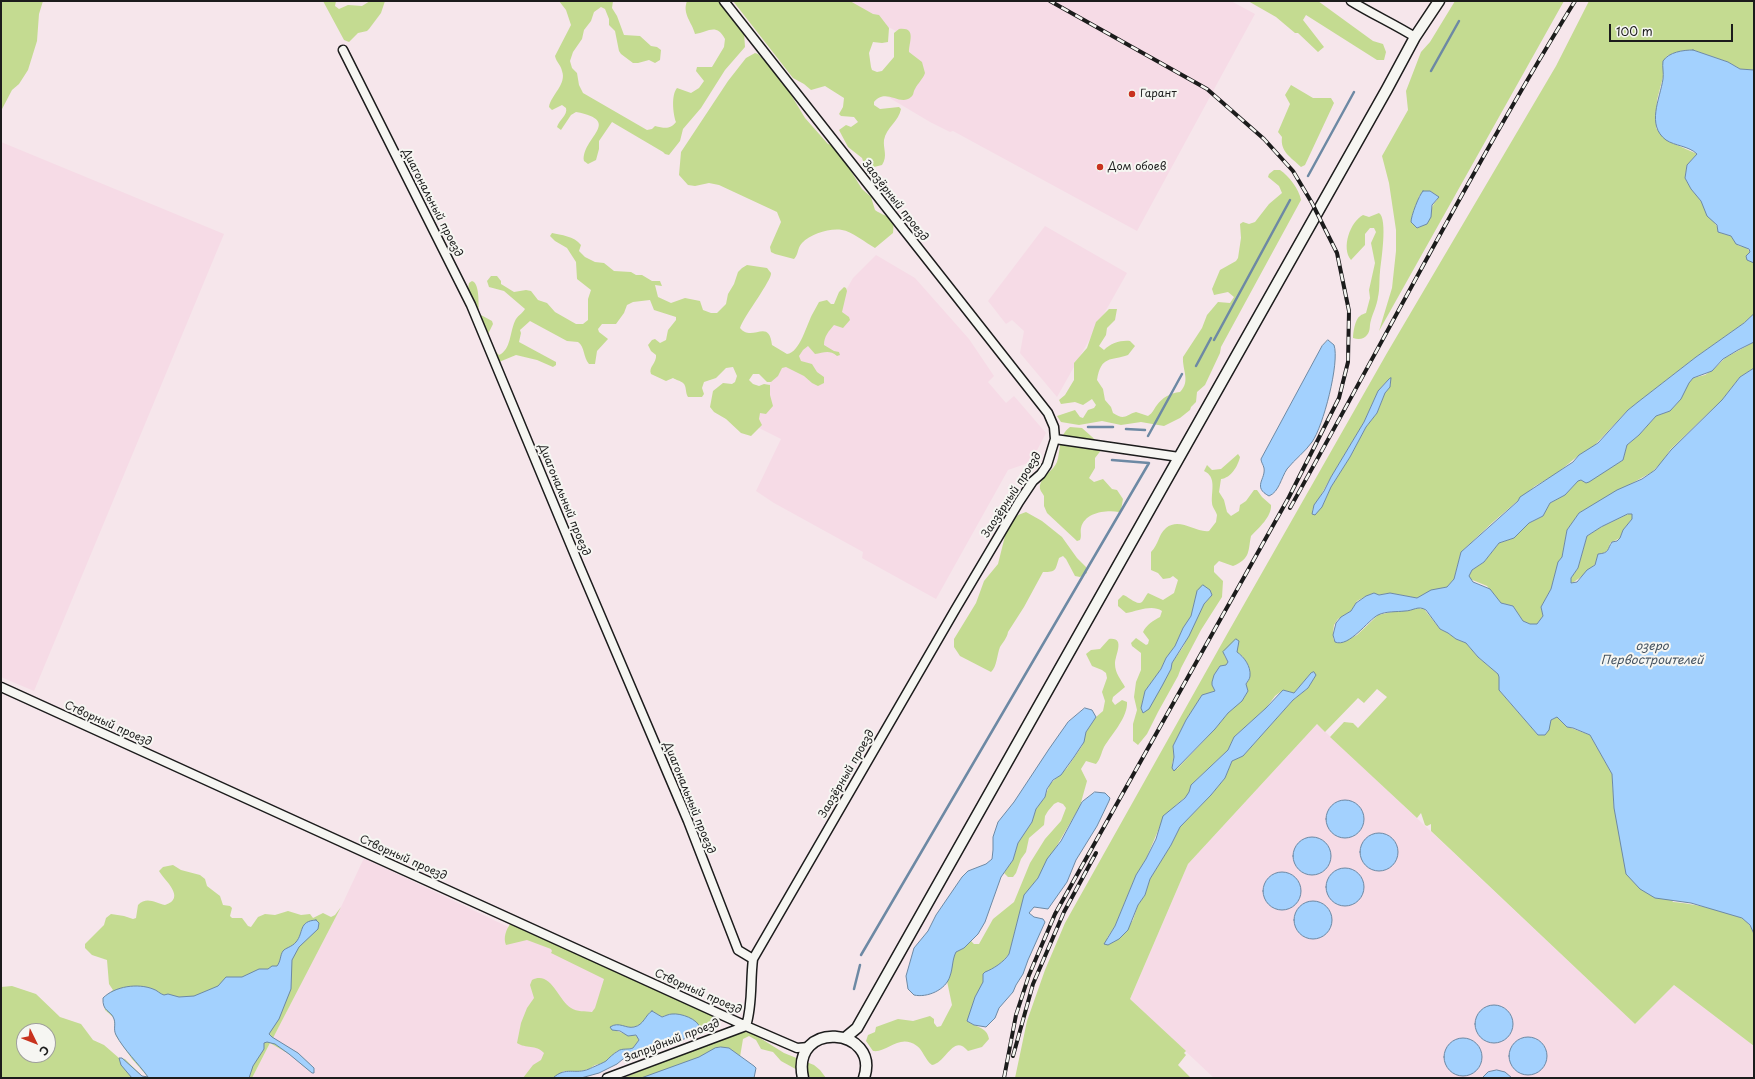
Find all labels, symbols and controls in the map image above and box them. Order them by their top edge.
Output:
scale bar [1611,16,1735,42]
text: 100 m [1616,22,1653,40]
place label: Гарант [1140,87,1177,101]
marker: Гарант [1127,89,1137,99]
street label: Диагональный проезд [399,147,465,259]
street label: Заозёрный проезд [859,158,931,244]
place label: Дом обоев [1108,160,1166,174]
marker: Дом обоев [1095,162,1105,172]
street label: Диагональный проезд [535,442,593,558]
street label: Заозёрный проезд [979,450,1045,540]
water label: озеро Первостроителей [1601,640,1703,668]
street label: Створный проезд [62,699,154,749]
street label: Заозёрный проезд [816,728,878,820]
street label: Диагональный проезд [660,740,718,856]
street label: Створный проезд [357,833,449,883]
street label: Створный проезд [652,967,744,1017]
street label: Запрудный проезд [622,1017,722,1065]
north arrow [16,1023,56,1063]
text: С [35,1042,53,1060]

